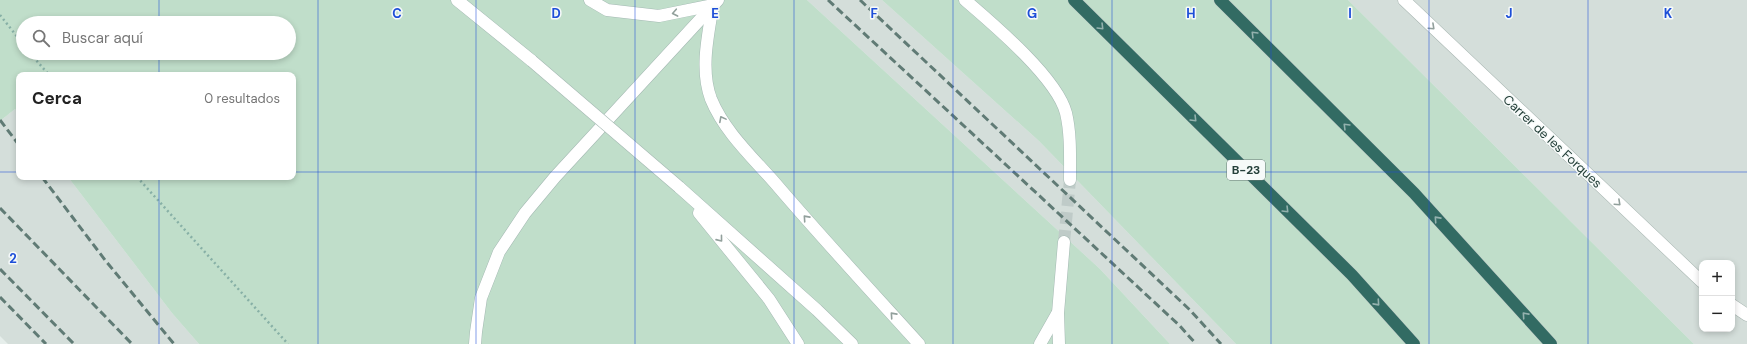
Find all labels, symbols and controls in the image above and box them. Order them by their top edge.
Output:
text: C [392,5,402,22]
text: D [551,5,561,22]
text: E [711,5,719,22]
text: F [870,5,878,22]
text: G [1027,5,1037,22]
text: H [1186,5,1196,22]
text: I [1348,5,1352,22]
text: J [1505,5,1513,22]
text: K [1664,5,1673,22]
one-way arrow [672,8,678,16]
search box [16,16,296,60]
one-way arrow [1427,22,1435,30]
one-way arrow [1096,23,1104,30]
icon: search [30,27,52,49]
text: Buscar aquí [62,28,143,48]
one-way arrow [1251,31,1259,39]
text: Cerca [32,87,82,109]
text: 0 resultados [204,90,280,107]
street label: Carrer de les Forques [1500,91,1606,192]
one-way arrow [1189,114,1197,122]
one-way arrow [719,116,727,123]
one-way arrow [1344,123,1351,131]
road number: B-23 [1227,160,1265,180]
one-way arrow [1613,198,1621,206]
one-way arrow [1281,205,1289,213]
one-way arrow [803,216,810,223]
one-way arrow [1435,216,1442,224]
one-way arrow [716,235,723,242]
text: 2 [9,250,17,267]
map controls [1699,260,1735,332]
button: + [1699,260,1735,296]
button: − [1699,296,1735,332]
one-way arrow [1372,298,1380,306]
one-way arrow [890,312,897,320]
one-way arrow [1522,312,1529,320]

